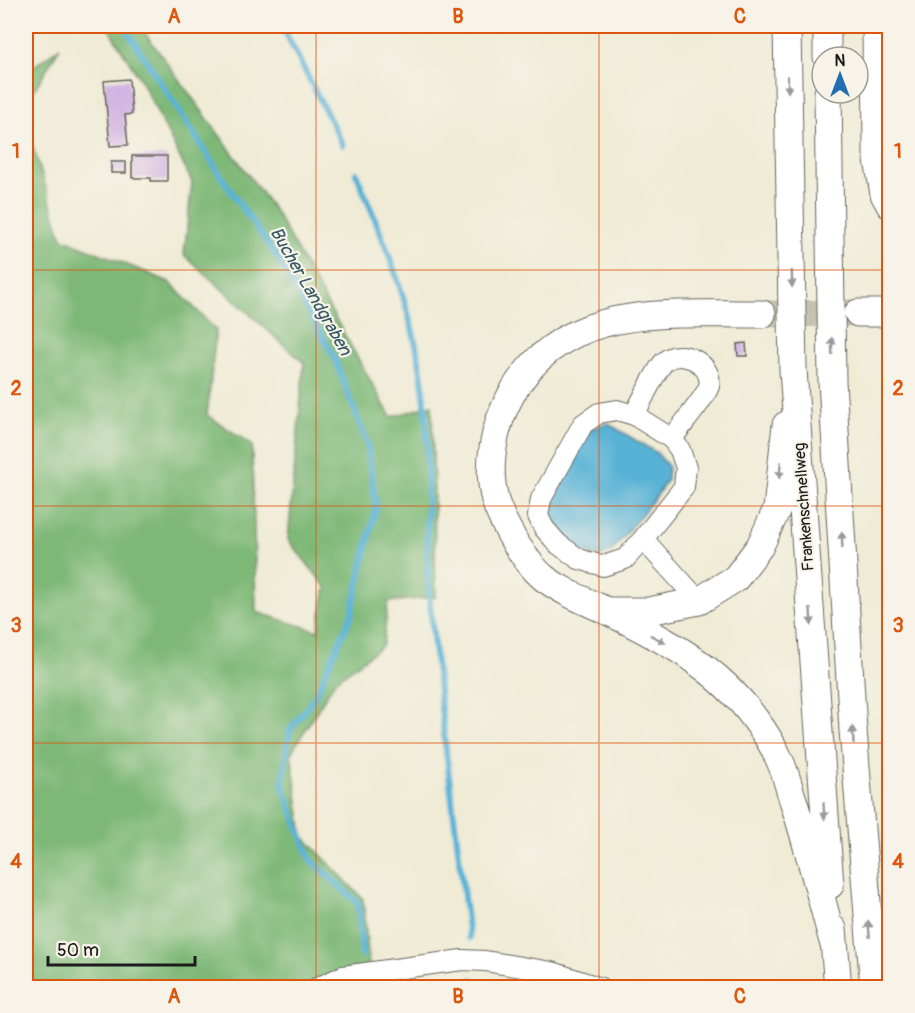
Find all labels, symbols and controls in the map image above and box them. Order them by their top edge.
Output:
text: A [168,4,181,29]
text: B [452,4,464,29]
text: C [734,4,746,29]
north arrow [810,45,870,105]
text: N [835,51,846,71]
one-way arrow [784,74,793,93]
text: 1 [12,139,20,164]
text: 1 [894,139,902,164]
water label: Bucher Landgraben [265,223,357,360]
one-way arrow [787,269,797,288]
one-way arrow [827,336,837,355]
text: 2 [10,376,22,401]
text: 2 [892,376,904,401]
street label: Frankenschnellweg [790,442,818,572]
one-way arrow [775,460,785,479]
one-way arrow [837,531,846,550]
one-way arrow [806,607,815,626]
text: 3 [10,613,22,638]
text: 3 [892,613,904,638]
one-way arrow [649,633,667,643]
one-way arrow [848,725,858,744]
one-way arrow [820,802,829,821]
text: 4 [10,849,22,874]
text: 4 [892,849,904,874]
one-way arrow [865,920,874,939]
scale bar [48,929,195,967]
text: 50 m [57,939,99,962]
text: A [168,984,181,1009]
text: B [452,984,464,1009]
text: C [734,984,746,1009]

